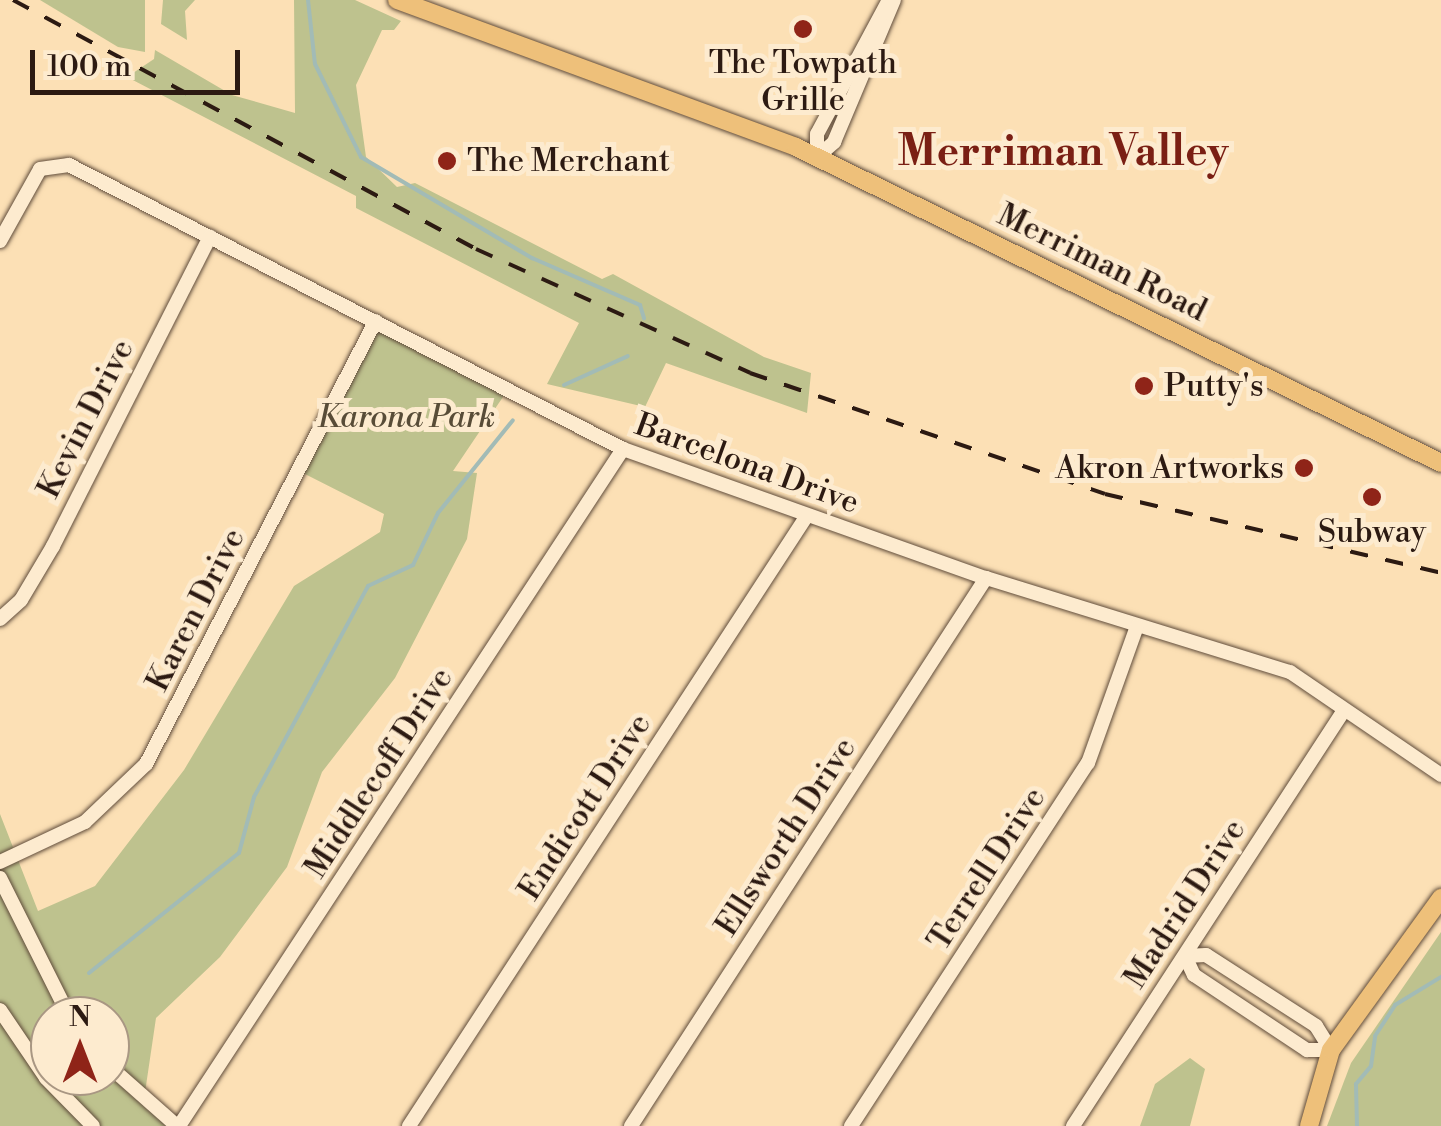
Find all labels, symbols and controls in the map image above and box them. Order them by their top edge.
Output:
marker: The Towpath Grille [792,18,814,40]
scale bar [35,30,245,92]
place label: The Towpath Grille [709,45,897,120]
text: 100 m [47,48,131,86]
district label: Merriman Valley [898,128,1228,178]
place label: The Merchant [467,142,670,180]
marker: The Merchant [436,150,458,172]
street label: Merriman Road [991,196,1213,330]
street label: Kevin Drive [30,333,142,505]
place label: Putty's [1164,367,1264,405]
marker: Putty's [1133,375,1155,397]
park label: Karona Park [317,398,495,436]
street label: Barcelona Drive [630,406,864,522]
place label: Akron Artworks [1055,449,1284,487]
marker: Akron Artworks [1293,457,1315,479]
marker: Subway [1361,486,1383,508]
place label: Subway [1318,513,1426,551]
street label: Karen Drive [139,522,253,698]
street label: Middlecoff Drive [297,661,461,885]
street label: Endicott Drive [510,707,660,907]
street label: Ellsworth Drive [708,731,864,943]
street label: Terrell Drive [920,780,1054,958]
street label: Madrid Drive [1116,812,1254,996]
north arrow [30,996,130,1096]
text: N [69,1000,91,1035]

